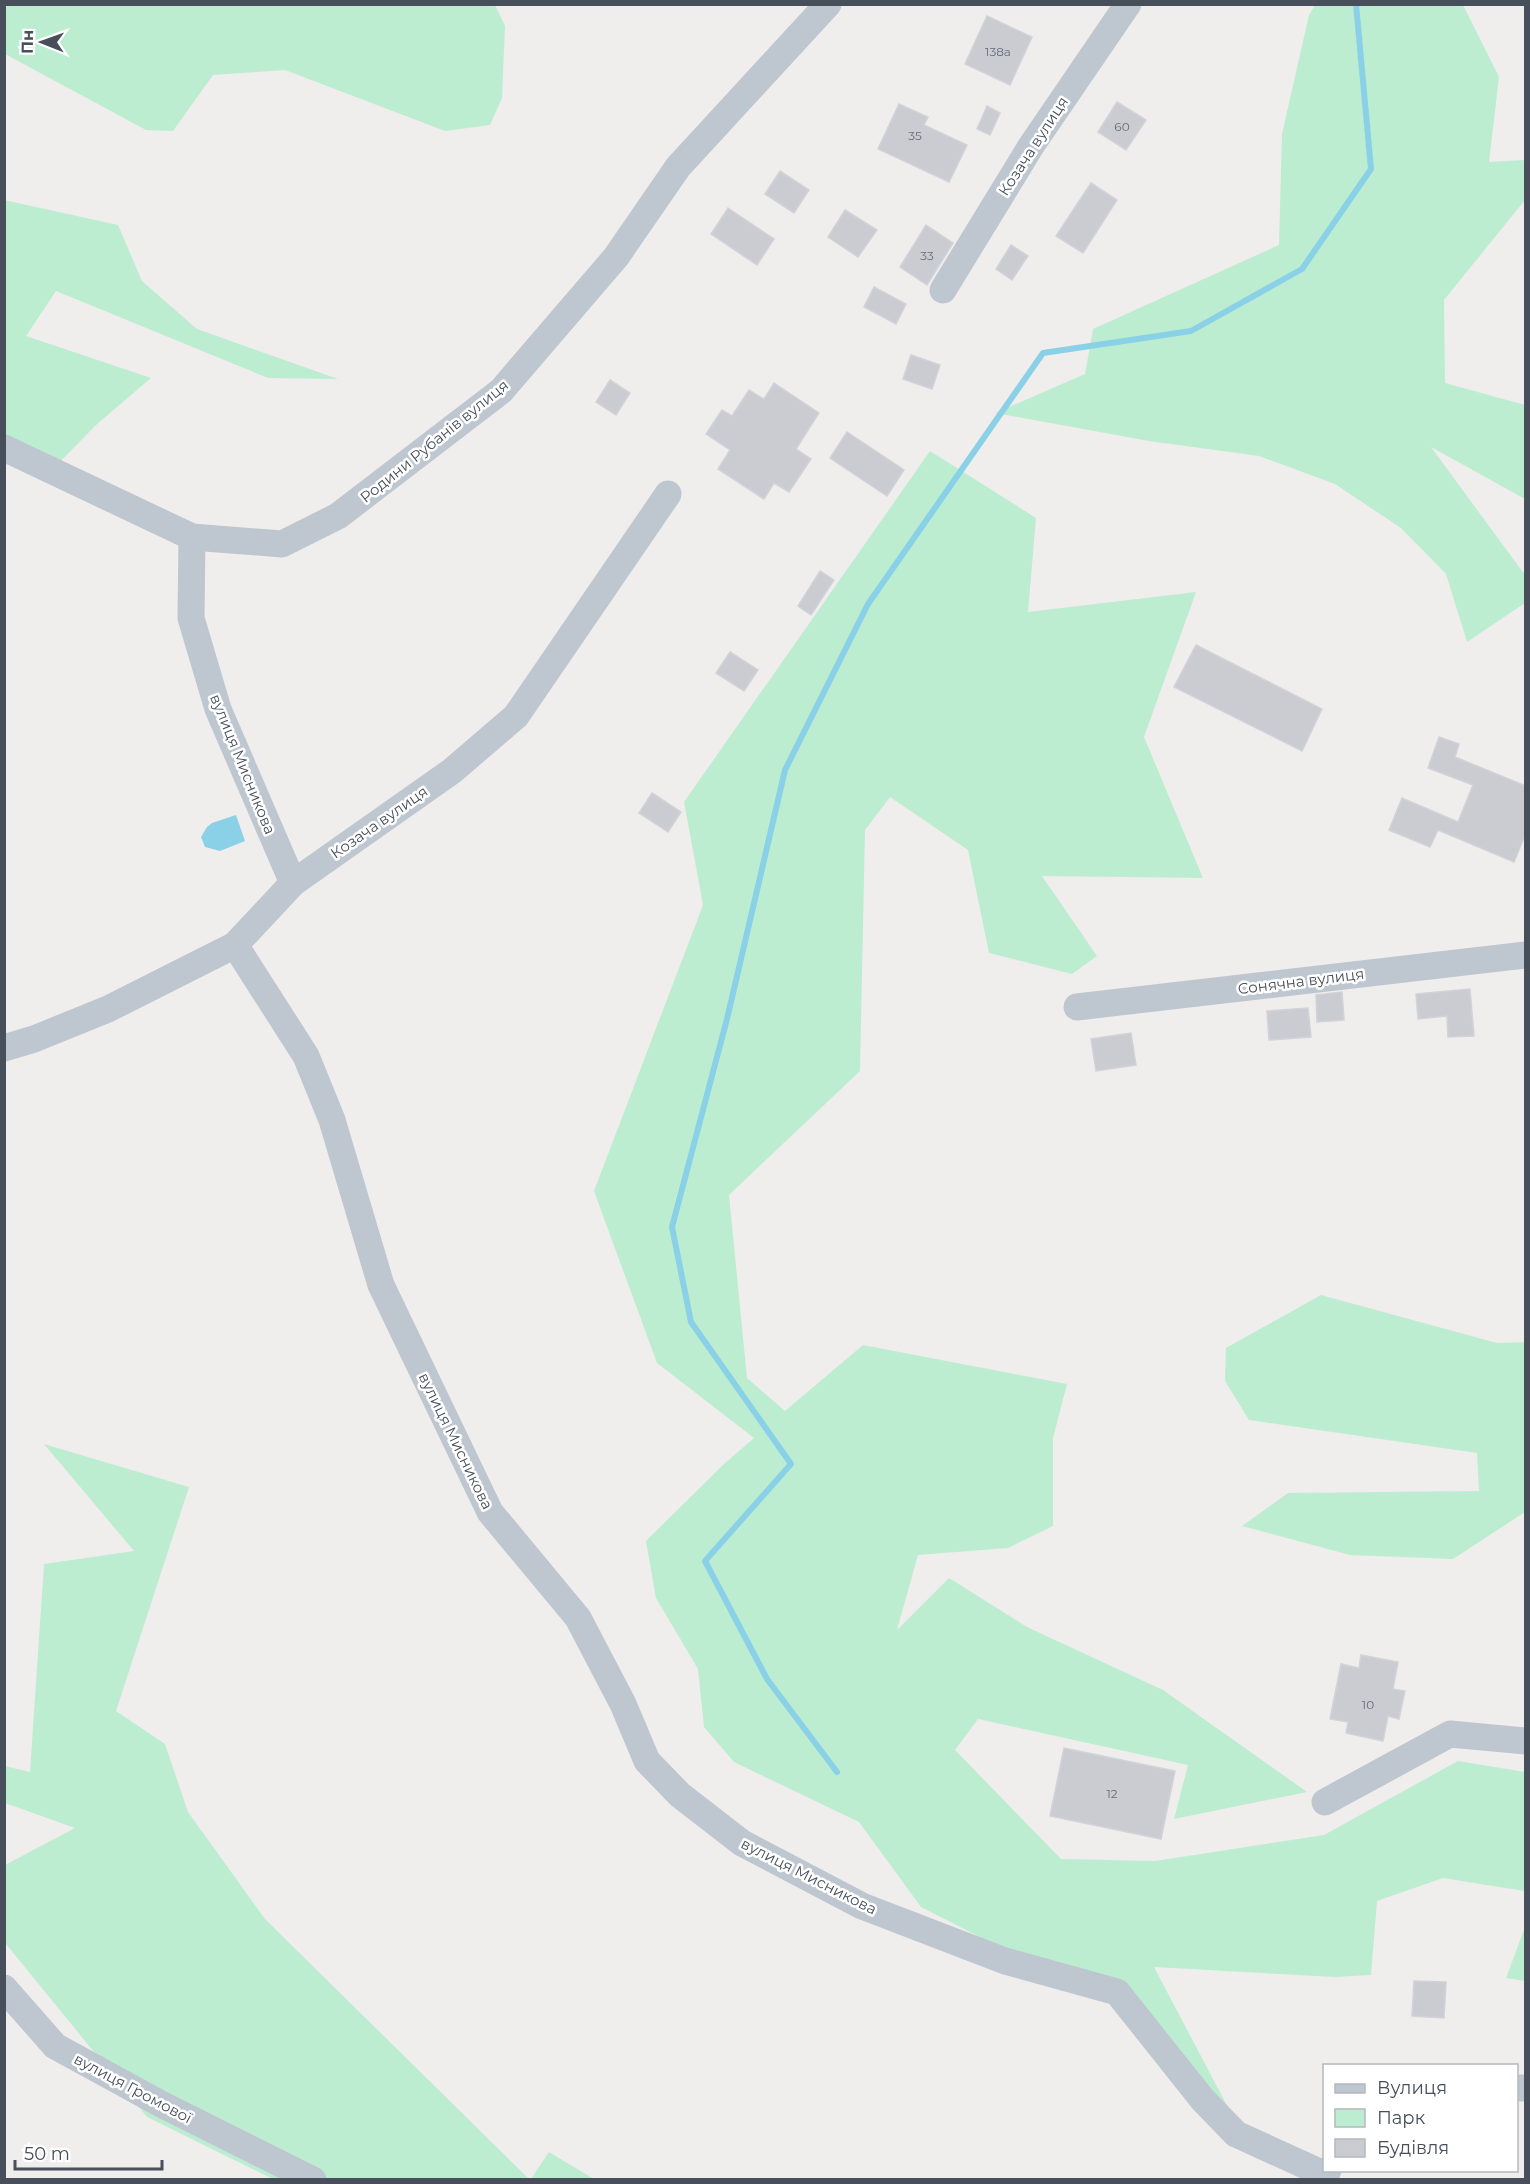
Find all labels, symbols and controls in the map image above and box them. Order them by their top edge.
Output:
north arrow [12,12,72,72]
text: Пн [18,30,37,54]
house number: 138а [985,44,1011,59]
street label: Козача вулиця [994,93,1072,199]
house number: 60 [1114,119,1130,134]
house number: 35 [908,128,922,143]
house number: 33 [920,248,934,263]
street label: Родини Рубанів вулиця [356,375,512,507]
street label: вулиця Мисникова [206,691,280,837]
street label: Козача вулиця [327,781,431,863]
street label: Сонячна вулиця [1237,964,1365,998]
street label: вулиця Мисникова [415,1370,497,1512]
house number: 10 [1362,1697,1374,1712]
house number: 12 [1106,1786,1118,1801]
street label: вулиця Мисникова [738,1834,880,1918]
street label: вулиця Громової [71,2049,195,2127]
legend [1323,2064,1518,2172]
text: Вулиця [1377,2077,1447,2099]
text: Парк [1377,2107,1426,2129]
scale bar [15,2133,162,2171]
text: Будівля [1377,2137,1449,2159]
text: 50 m [24,2143,70,2165]

